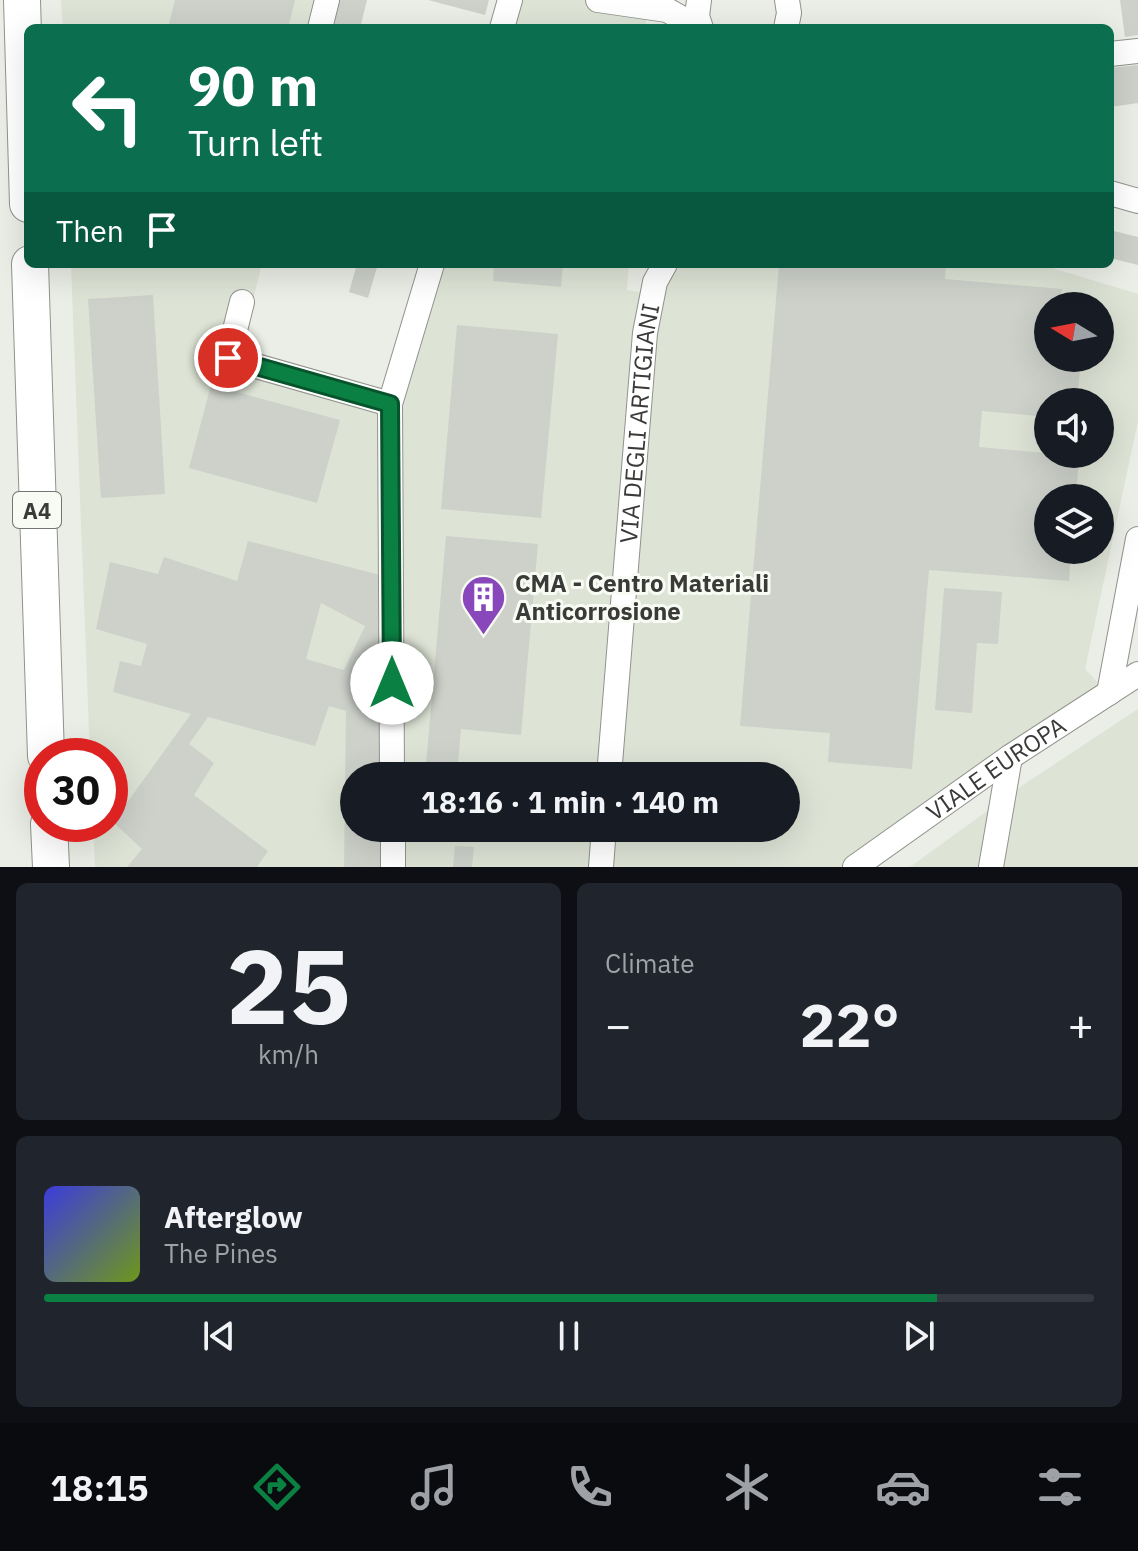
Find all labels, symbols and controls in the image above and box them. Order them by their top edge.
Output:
text: 90 m [188,49,318,121]
icon: left [56,56,160,160]
text: Turn left [188,119,323,166]
icon: arrive [140,208,184,252]
text: Then [56,211,124,250]
north arrow [1034,292,1114,372]
map controls [1034,292,1114,564]
street label: VIA DEGLI ARTIGIANI [612,300,666,545]
pin [194,324,262,392]
icon: arrive [206,336,250,380]
button: sound [1034,388,1114,468]
button: layers [1034,484,1114,564]
road number: A4 [13,492,61,528]
place label: CMA - Centro Materiali Anticorrosione [515,567,769,627]
building icon: CMA - Centro Materiali Anticorrosione [460,573,508,636]
position arrow [350,641,434,725]
street label: VIALE EUROPA [920,709,1072,828]
speed limit sign: 30 [24,738,128,842]
text: 18:16 · 1 min · 140 m [421,782,719,821]
text: 25 [226,917,351,1053]
text: Climate [605,946,695,980]
text: 22° [799,985,900,1064]
text: − [605,996,631,1053]
text: + [1068,996,1094,1053]
text: km/h [258,1037,319,1071]
text: Afterglow [164,1197,303,1236]
text: The Pines [164,1236,278,1270]
icon: previous [197,1314,241,1358]
icon: pause [547,1314,591,1358]
icon: next [897,1314,941,1358]
icon: directions [249,1459,305,1515]
icon: music [406,1459,462,1515]
icon: phone [562,1459,618,1515]
icon: climate [719,1459,775,1515]
icon: car [875,1459,931,1515]
icon: filters [1032,1459,1088,1515]
text: 18:15 [50,1464,149,1511]

